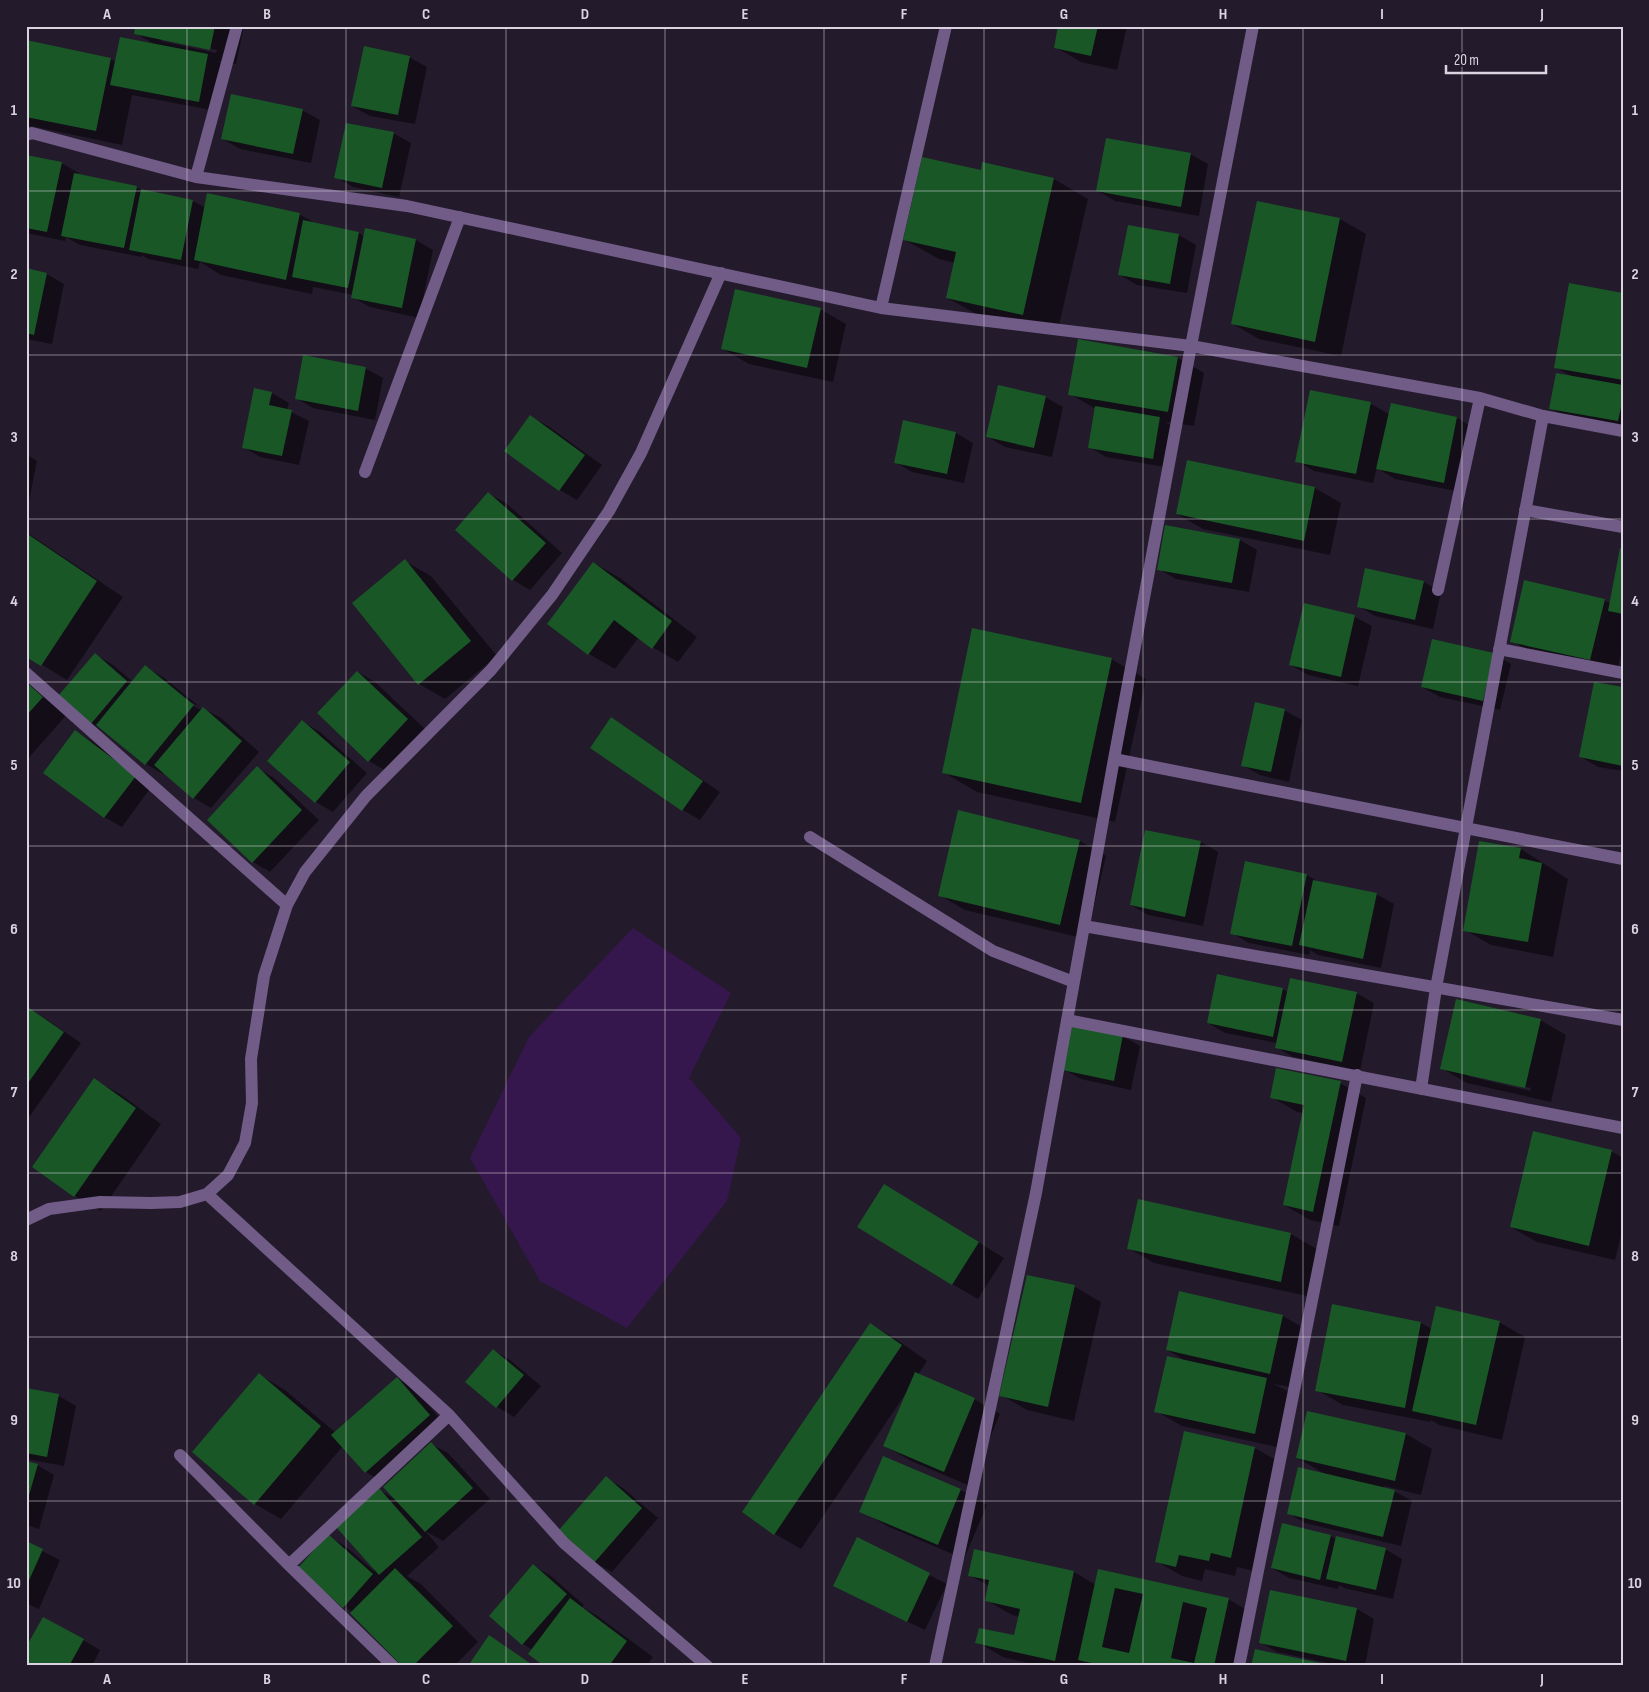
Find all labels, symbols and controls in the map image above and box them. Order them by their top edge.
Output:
text: A [102,5,111,24]
text: B [263,5,271,24]
text: C [422,5,430,24]
text: D [581,5,589,24]
text: E [742,5,749,24]
text: F [901,5,908,24]
text: G [1060,5,1068,24]
text: H [1219,5,1227,24]
text: I [1380,5,1384,24]
text: J [1539,5,1544,24]
scale bar [1446,42,1546,74]
text: 20 m [1454,51,1479,70]
text: 1 [11,101,18,120]
text: 1 [1632,101,1639,120]
text: 2 [10,265,18,284]
text: 2 [1631,265,1639,284]
text: 3 [10,428,18,447]
text: 3 [1631,428,1639,447]
text: 4 [10,592,18,611]
text: 4 [1631,592,1639,611]
text: 5 [10,756,18,775]
text: 5 [1631,756,1639,775]
text: 6 [10,920,18,939]
text: 6 [1631,920,1639,939]
text: 7 [11,1083,18,1102]
text: 7 [1632,1083,1639,1102]
text: 8 [10,1247,18,1266]
text: 8 [1631,1247,1639,1266]
text: 9 [10,1411,18,1430]
text: 9 [1631,1411,1639,1430]
text: 10 [7,1574,21,1593]
text: 10 [1628,1574,1642,1593]
text: A [102,1670,111,1689]
text: B [263,1670,271,1689]
text: C [422,1670,430,1689]
text: D [581,1670,589,1689]
text: E [742,1670,749,1689]
text: F [901,1670,908,1689]
text: G [1060,1670,1068,1689]
text: H [1219,1670,1227,1689]
text: I [1380,1670,1384,1689]
text: J [1539,1670,1544,1689]

